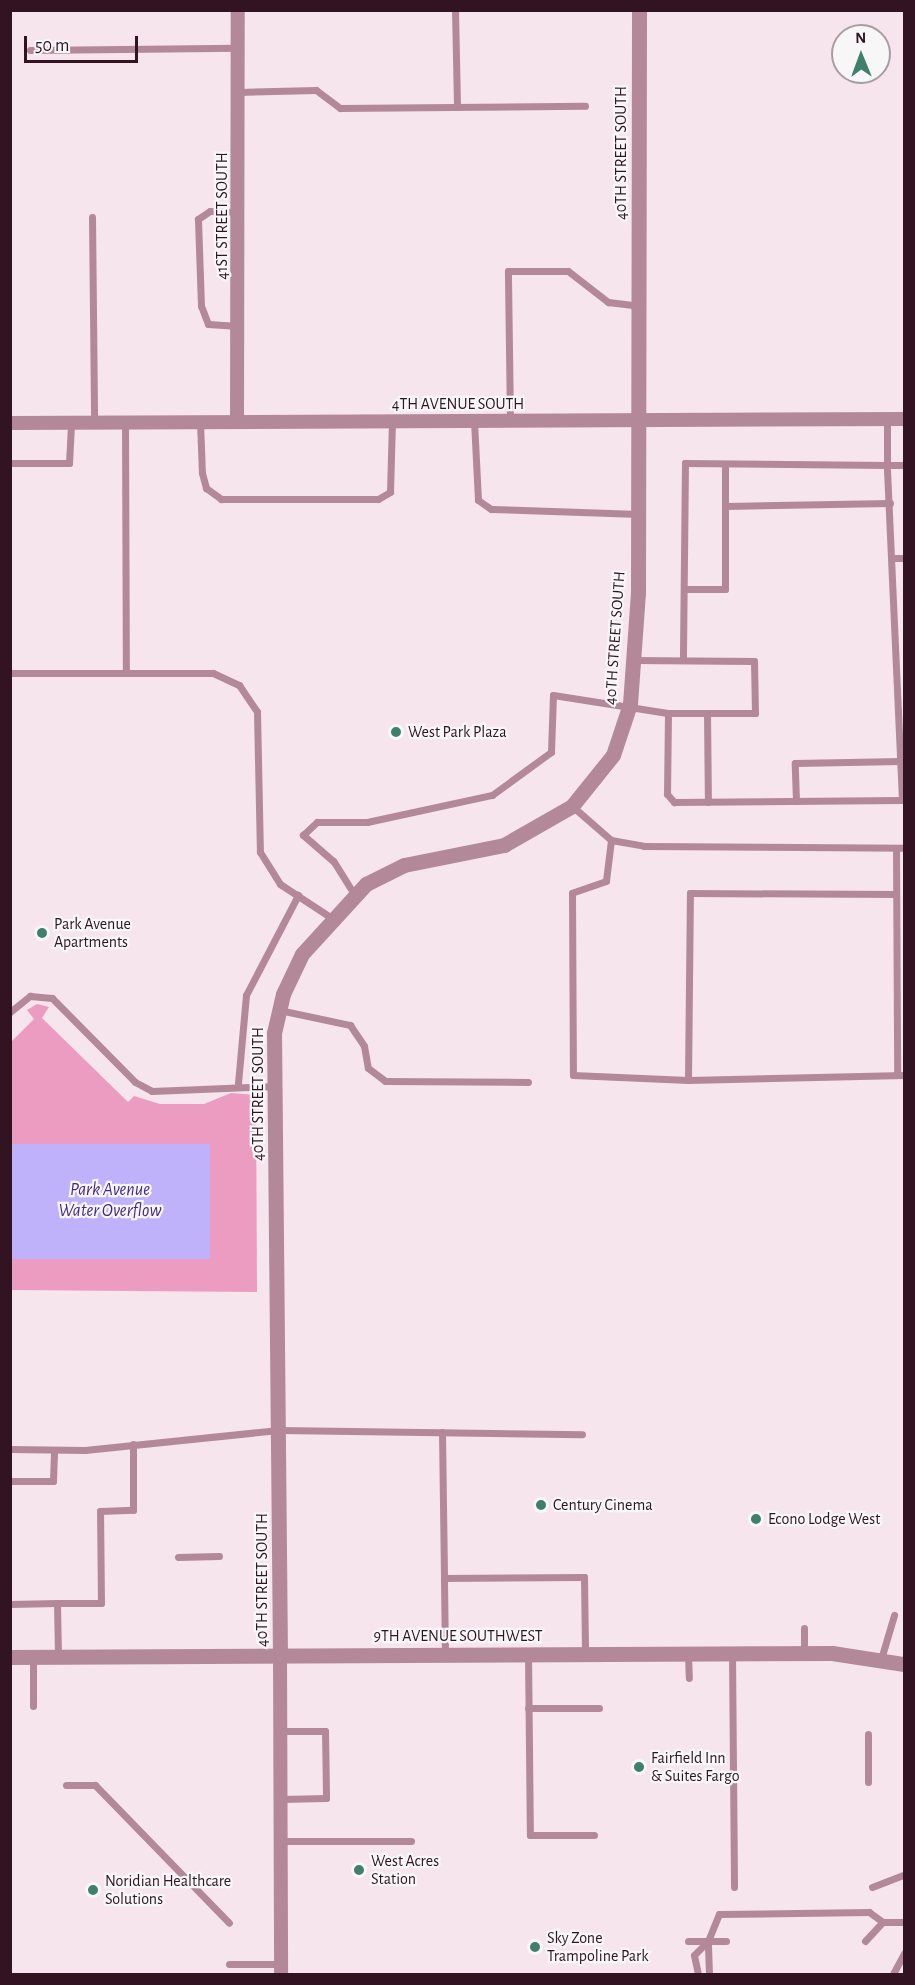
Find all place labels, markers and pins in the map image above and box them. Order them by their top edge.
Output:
place label: West Park Plaza [408,722,507,742]
marker: West Park Plaza [389,725,403,739]
place label: Park Avenue Apartments [54,914,131,952]
marker: Park Avenue Apartments [35,926,49,940]
place label: Century Cinema [553,1495,653,1515]
marker: Century Cinema [534,1498,548,1512]
place label: Econo Lodge West [768,1509,880,1529]
marker: Econo Lodge West [749,1512,763,1526]
place label: Fairfield Inn & Suites Fargo [651,1748,740,1786]
marker: Fairfield Inn & Suites Fargo [632,1760,646,1774]
place label: West Acres Station [371,1851,439,1889]
marker: West Acres Station [352,1863,366,1877]
place label: Noridian Healthcare Solutions [105,1871,231,1909]
marker: Noridian Healthcare Solutions [86,1883,100,1897]
place label: Sky Zone Trampoline Park [547,1928,649,1966]
marker: Sky Zone Trampoline Park [528,1940,542,1954]

